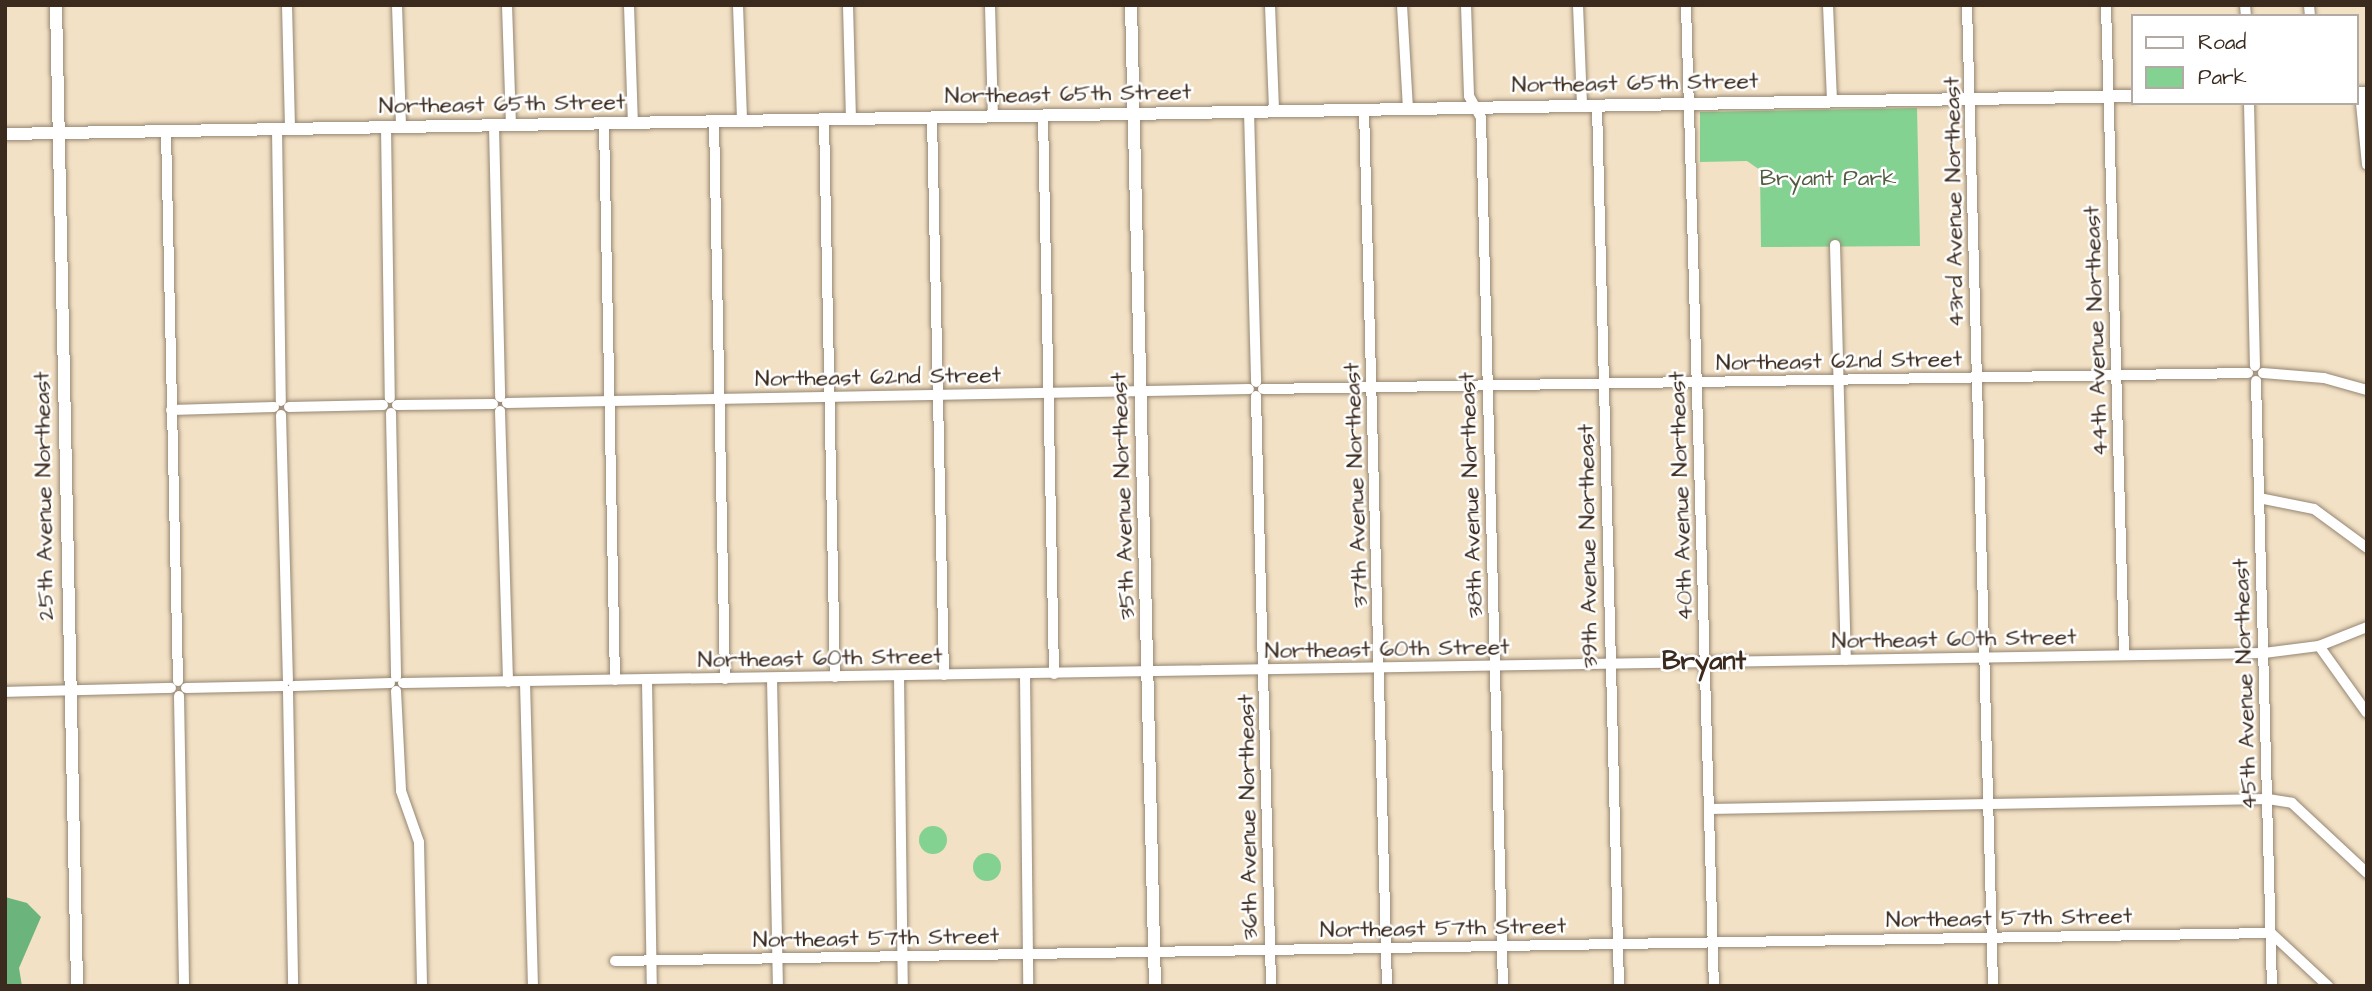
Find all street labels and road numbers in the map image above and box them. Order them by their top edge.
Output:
street label: Northeast 65th Street [1512,67,1758,99]
street label: 43rd Avenue Northeast [1938,76,1970,328]
street label: Northeast 65th Street [945,78,1191,110]
street label: Northeast 65th Street [379,88,625,120]
street label: 44th Avenue Northeast [2078,205,2114,457]
street label: Northeast 62nd Street [1716,345,1962,377]
street label: Northeast 62nd Street [755,361,1001,393]
street label: 37th Avenue Northeast [1338,362,1374,608]
street label: 25th Avenue Northeast [28,371,60,621]
street label: 40th Avenue Northeast [1663,371,1699,621]
street label: 35th Avenue Northeast [1105,372,1141,620]
street label: 38th Avenue Northeast [1453,372,1489,618]
street label: 39th Avenue Northeast [1572,424,1604,668]
street label: 45th Avenue Northeast [2227,558,2263,810]
street label: Northeast 60th Street [1831,623,2077,655]
street label: Northeast 60th Street [1264,633,1510,665]
street label: Northeast 60th Street [697,642,943,674]
street label: 36th Avenue Northeast [1232,694,1264,940]
street label: Northeast 57th Street [1886,902,2132,934]
street label: Northeast 57th Street [1320,912,1566,944]
street label: Northeast 57th Street [753,922,999,954]

